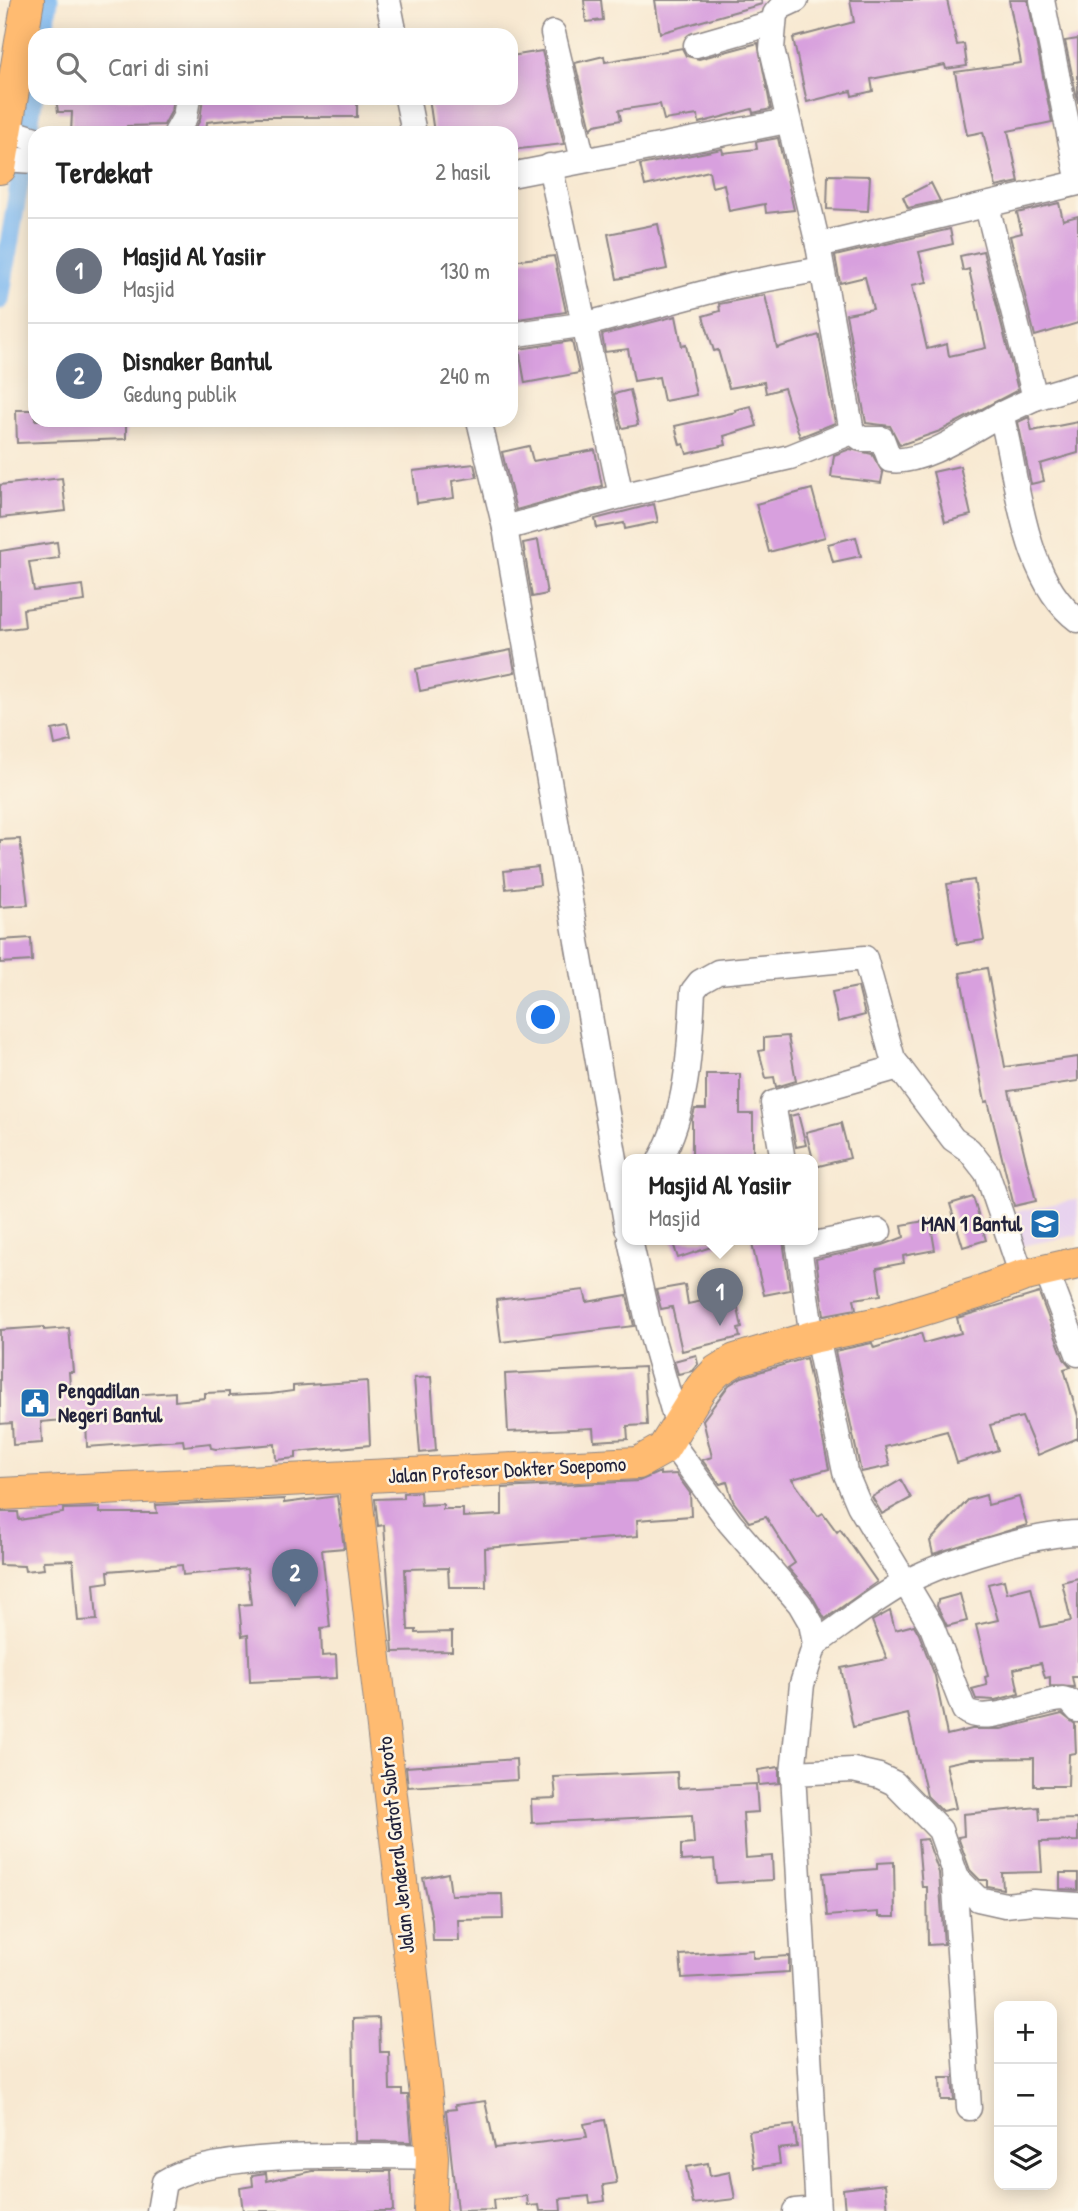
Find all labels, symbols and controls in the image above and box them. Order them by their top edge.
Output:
search box [28,28,518,105]
icon: search [52,48,90,86]
text: Cari di sini [108,49,210,84]
text: Terdekat [56,152,152,192]
text: 2 hasil [435,156,490,187]
text: Masjid Al Yasiir [123,238,266,273]
text: 1 [75,255,83,286]
text: 130 m [440,255,490,286]
text: Masjid [123,273,174,304]
text: Disnaker Bantul [123,343,272,378]
text: 2 [74,360,84,391]
text: 240 m [439,360,490,391]
text: Gedung publik [123,378,237,409]
your location [526,1000,560,1034]
popup [622,1154,818,1245]
text: Masjid Al Yasiir [649,1167,791,1202]
text: Masjid [649,1202,700,1233]
school or university icon: MAN 1 Bantul [1028,1207,1062,1241]
place label: MAN 1 Bantul [921,1209,1022,1238]
pin: 1 [697,1268,743,1326]
place label: Pengadilan Negeri Bantul [58,1376,163,1430]
public building icon: Pengadilan Negeri Bantul [18,1386,52,1420]
street label: Jalan Profesor Dokter Soepomo [387,1449,627,1490]
pin: 2 [272,1549,318,1607]
street label: Jalan Jenderal Gatot Subroto [370,1735,421,1955]
map controls [994,2001,1057,2190]
button: + [994,2001,1057,2064]
button: − [994,2064,1057,2127]
button: layers [994,2127,1057,2190]

